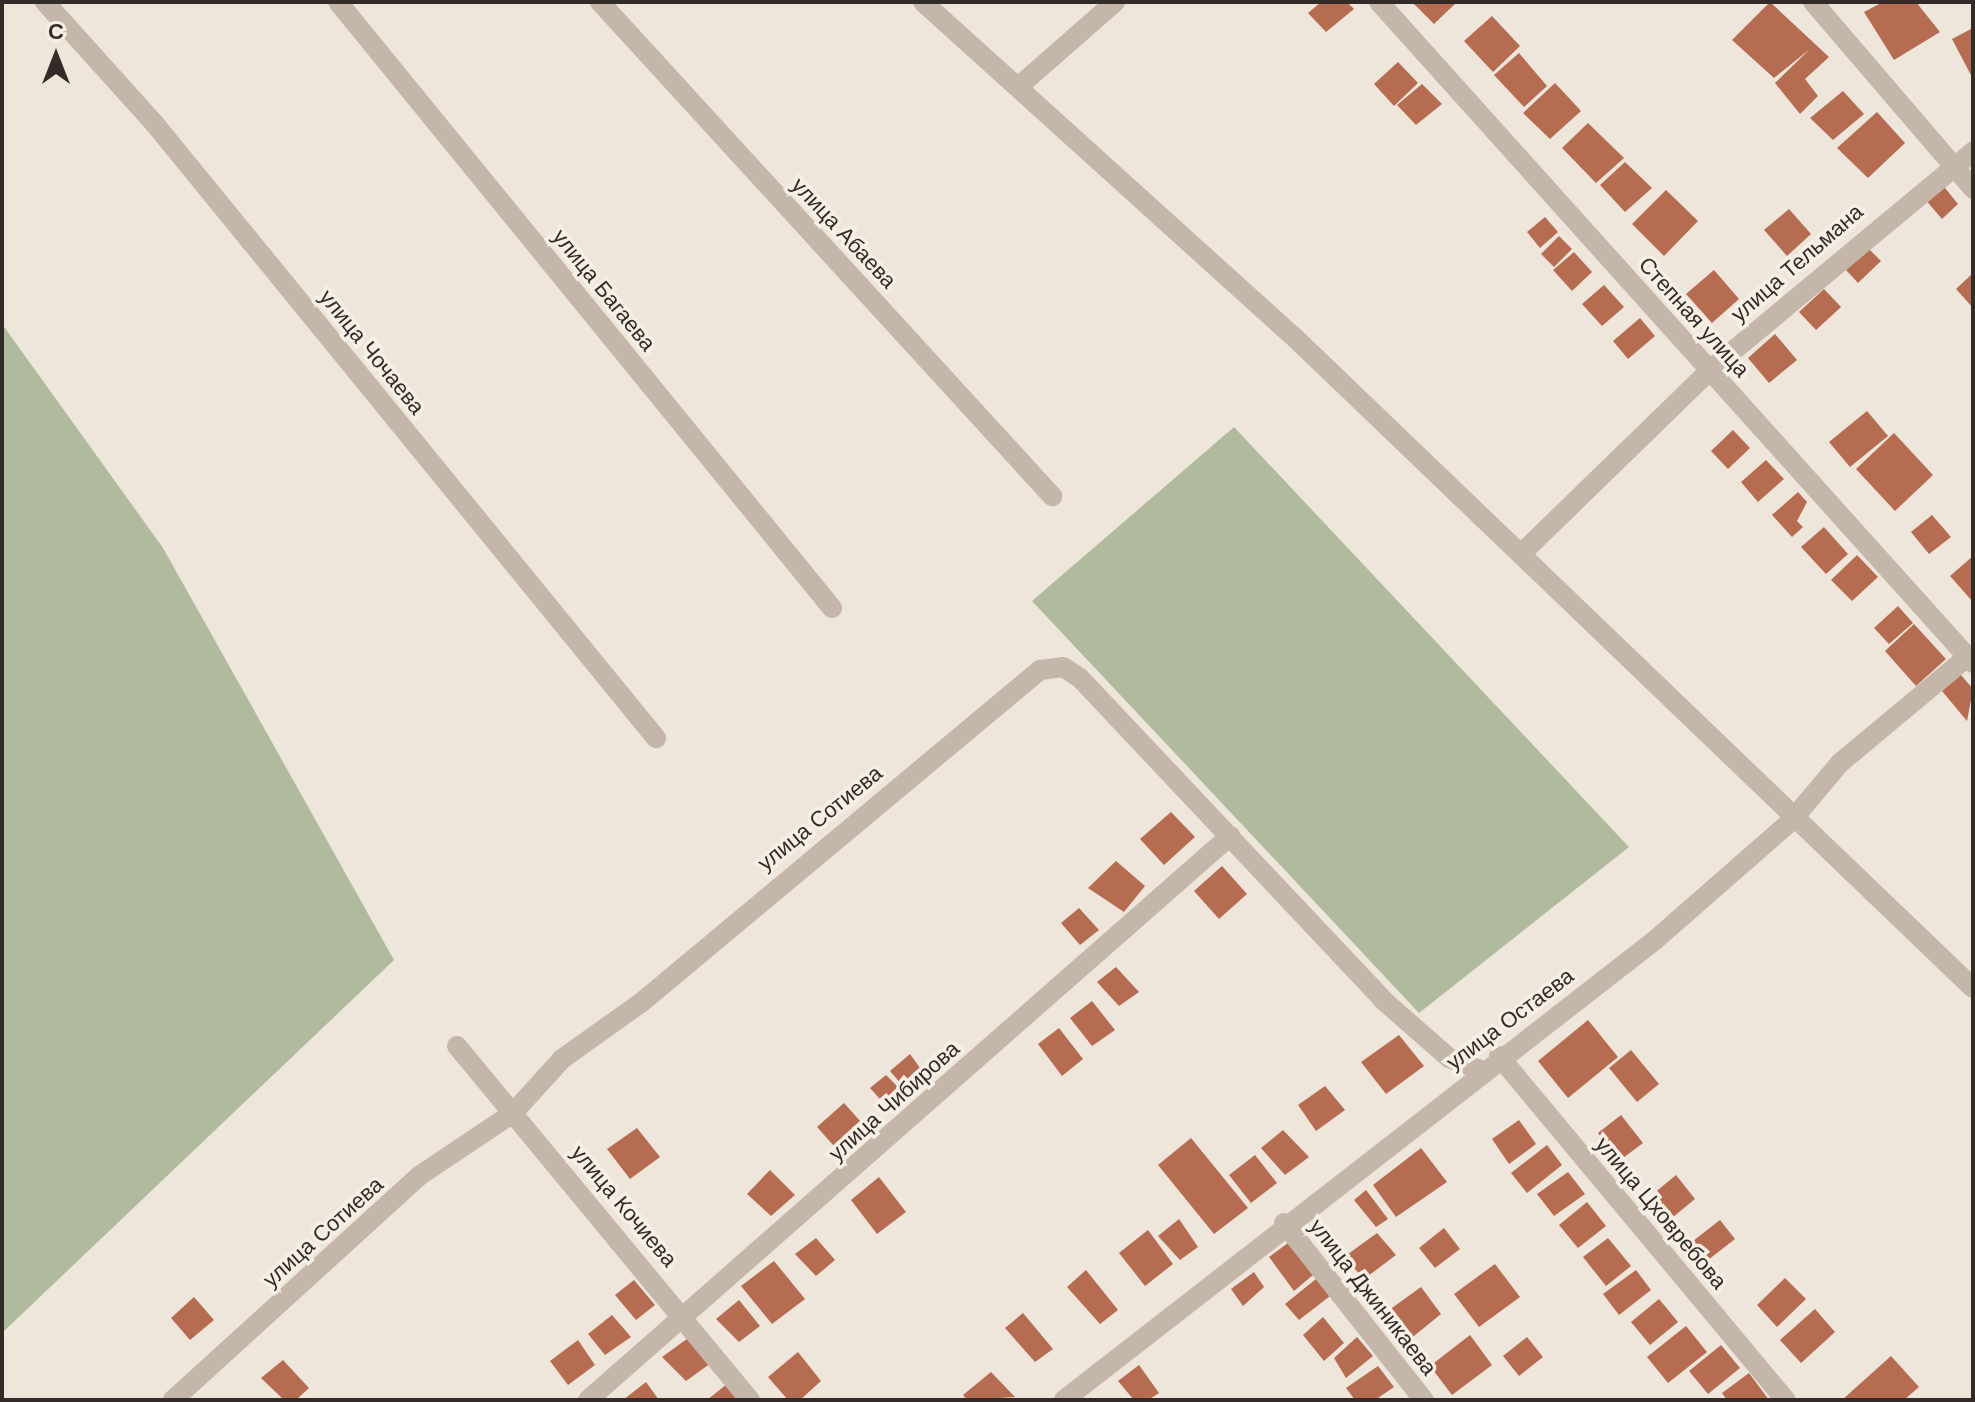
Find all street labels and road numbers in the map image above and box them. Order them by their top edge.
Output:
street label: улица Абаева [786,172,902,294]
street label: улица Тельмана [1726,198,1868,328]
street label: улица Багаева [547,224,661,356]
street label: Степная улица [1633,251,1755,383]
street label: улица Чочаева [314,284,430,420]
street label: улица Сотиева [752,760,888,876]
street label: улица Остаева [1441,963,1579,1075]
street label: улица Чибирова [823,1035,965,1167]
street label: улица Цховребова [1590,1132,1732,1294]
street label: улица Кочиева [565,1140,683,1272]
street label: улица Сотиева [258,1171,388,1293]
street label: улица Джиникаева [1304,1214,1442,1380]

